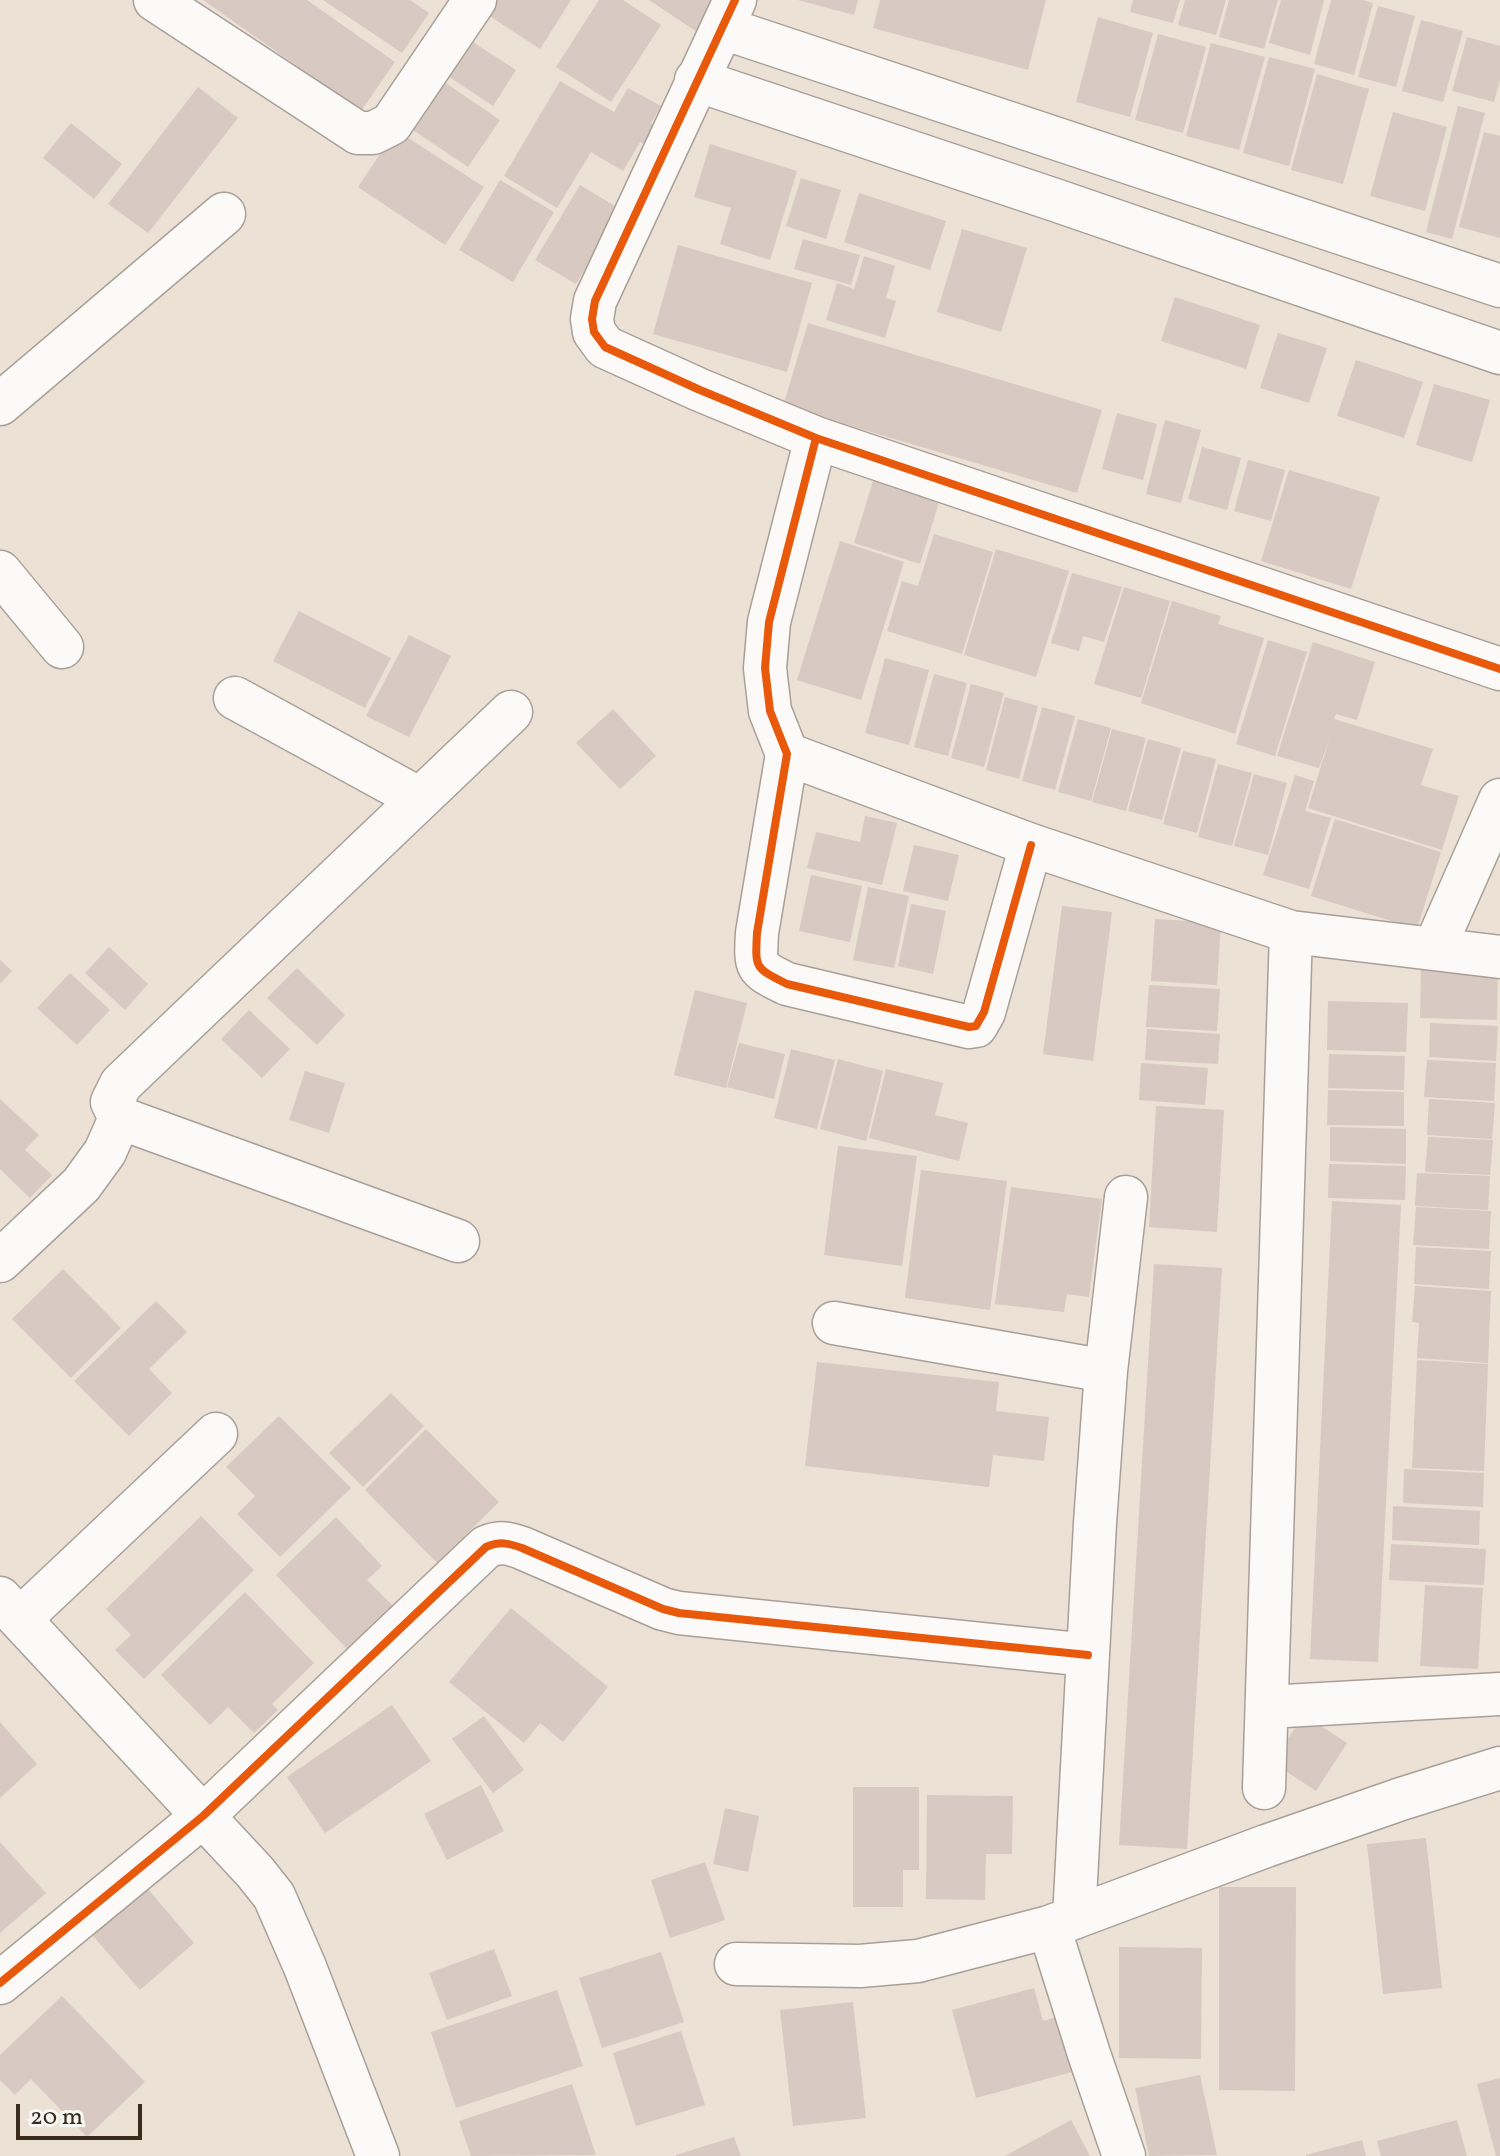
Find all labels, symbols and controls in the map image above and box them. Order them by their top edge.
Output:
scale bar [20,2088,146,2138]
text: 20 m [30,2101,83,2135]

